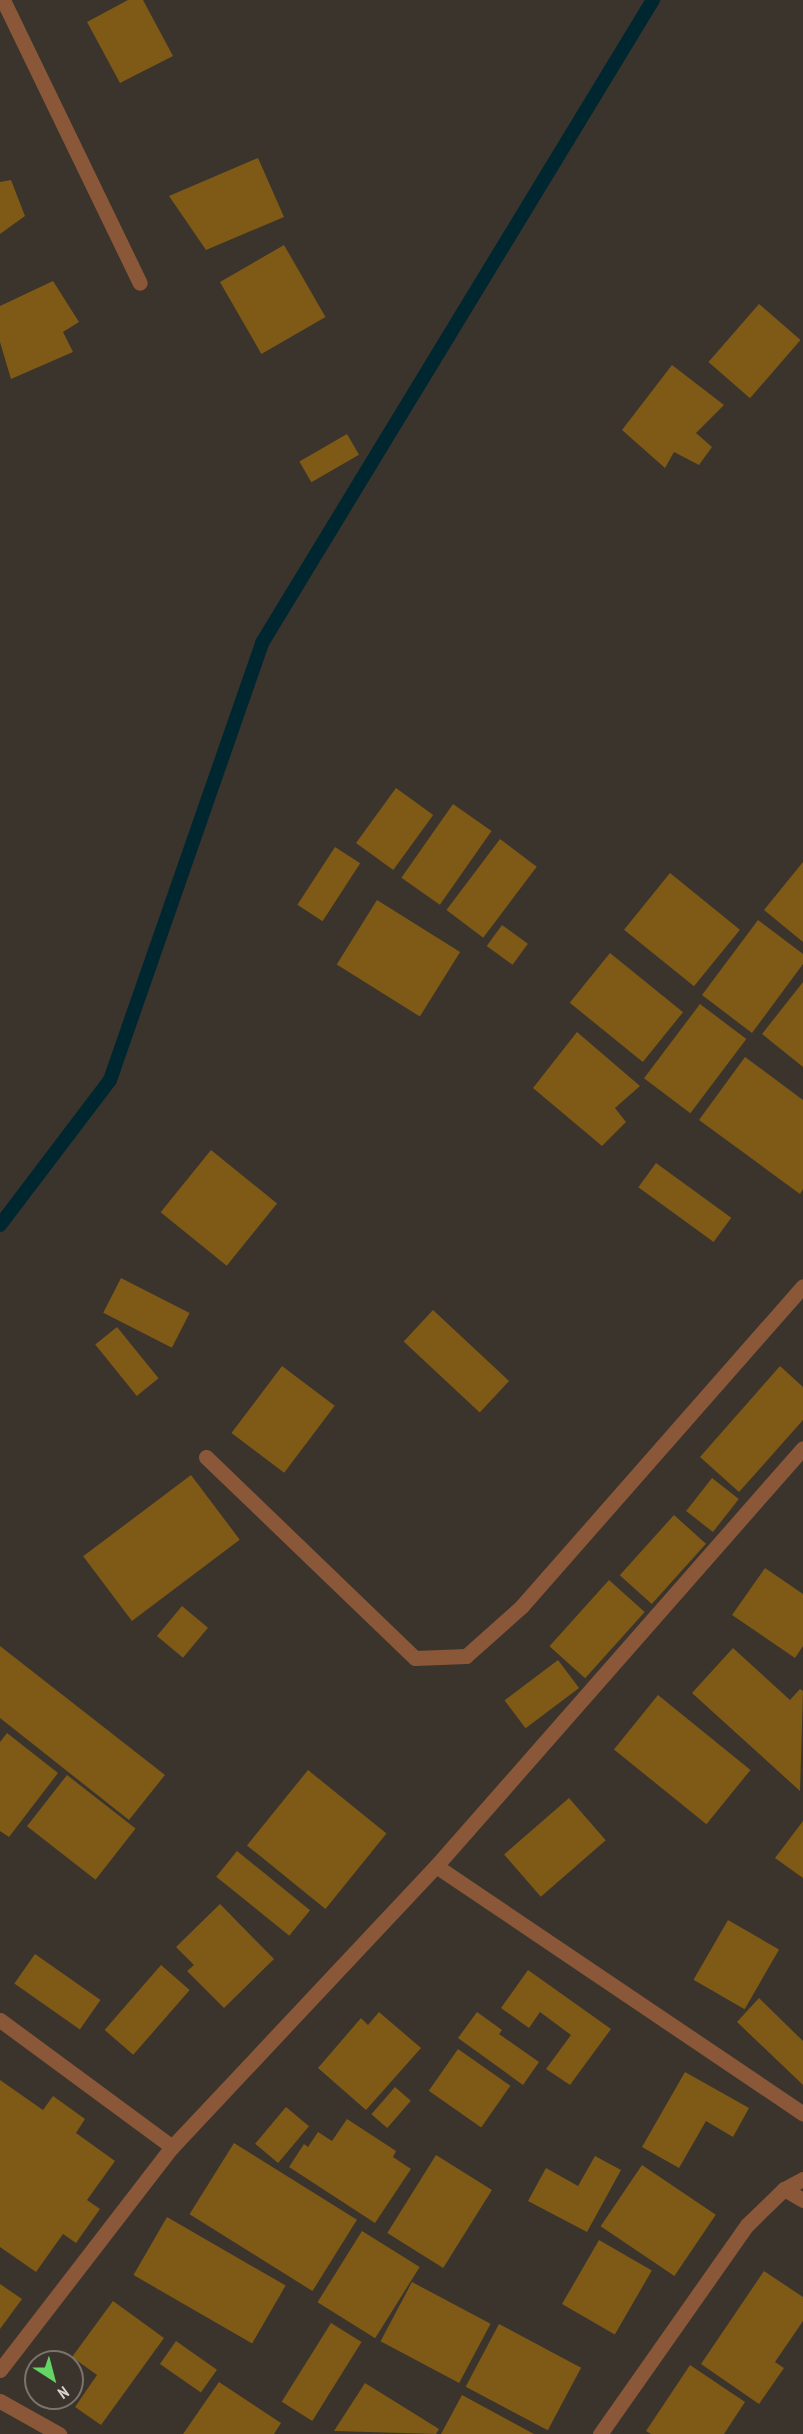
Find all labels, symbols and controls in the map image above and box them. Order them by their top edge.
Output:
north arrow [24,2350,84,2410]
text: N [54,2382,73,2404]

